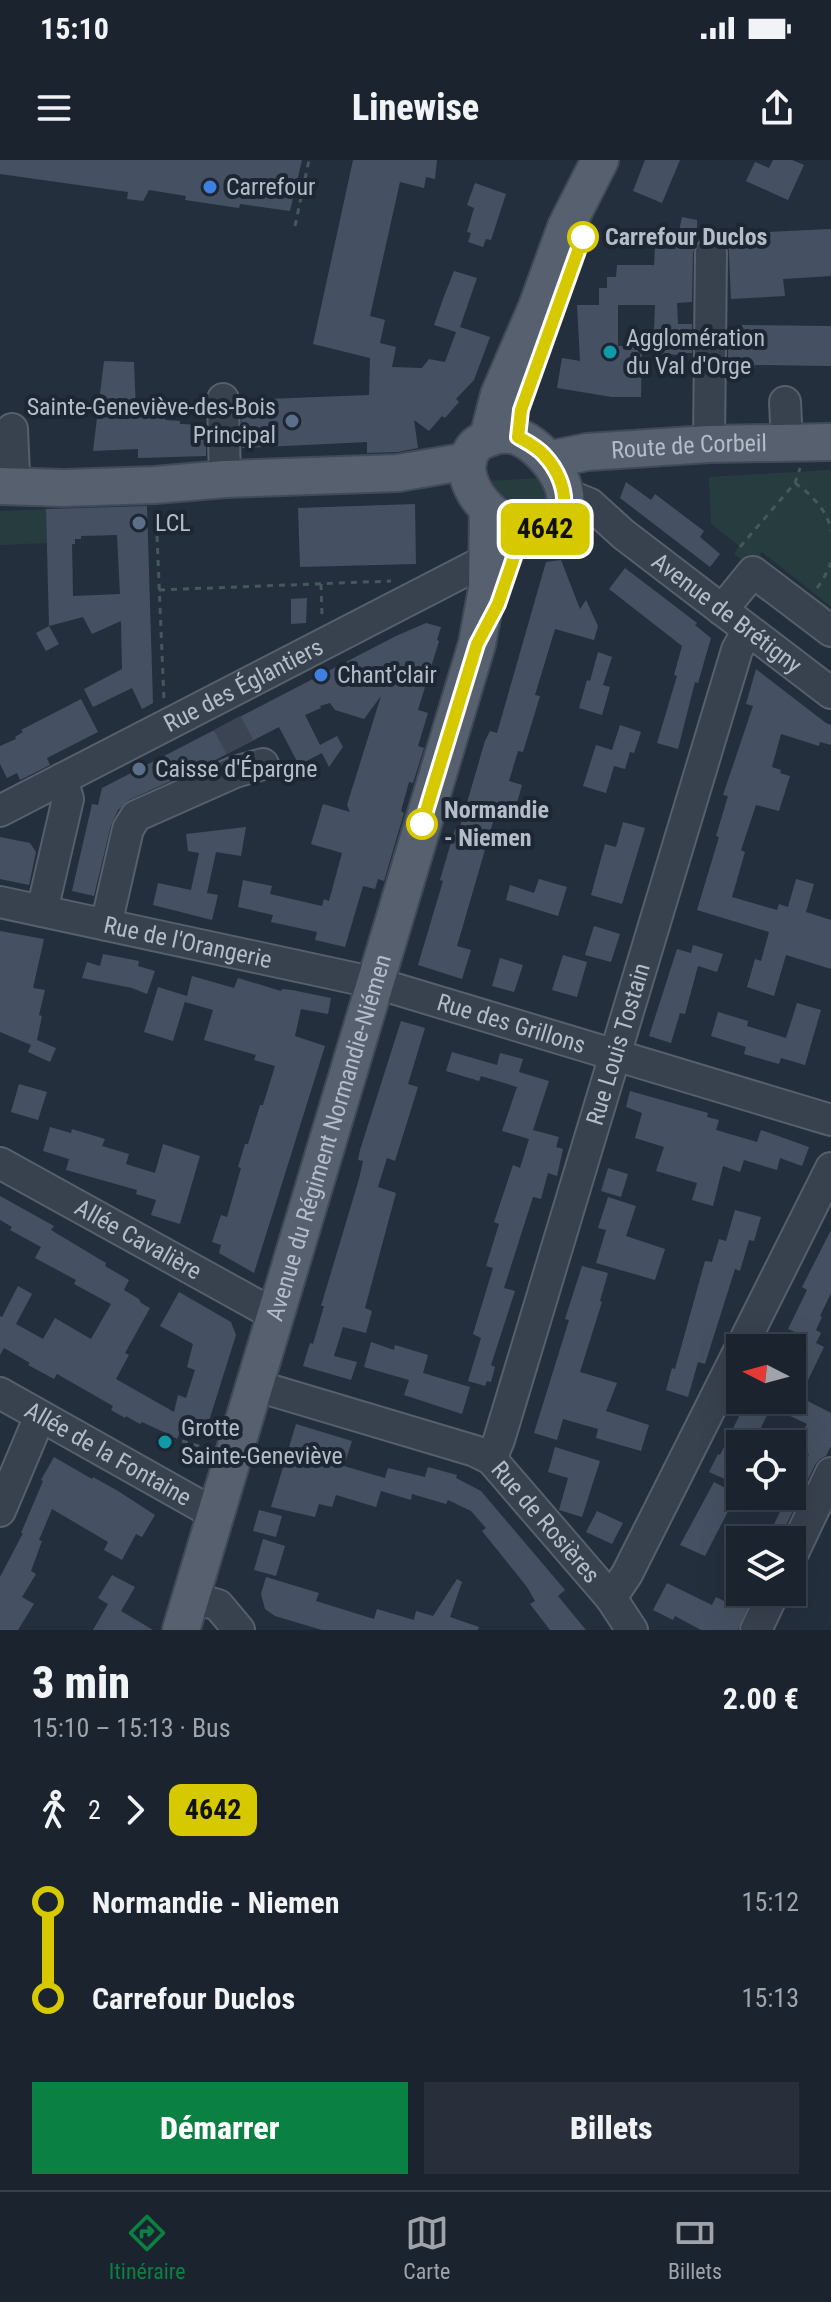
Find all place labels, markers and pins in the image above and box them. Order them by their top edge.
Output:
place label: Carrefour [226,173,315,201]
marker: Carrefour [201,178,219,196]
marker: Carrefour Duclos [568,222,598,252]
place label: Carrefour Duclos [605,223,768,251]
place label: Agglomération du Val d'Orge [626,324,765,380]
marker: Agglomération du Val d'Orge [601,343,619,361]
place label: Sainte-Geneviève-des-Bois Principal [27,393,276,449]
marker: Sainte-Geneviève-des-Bois Principal [283,412,301,430]
place label: LCL [155,509,191,537]
marker: LCL [130,514,148,532]
place label: Chant'clair [337,661,437,689]
marker: Chant'clair [312,666,330,684]
place label: Caisse d'Épargne [155,755,317,783]
marker: Caisse d'Épargne [130,760,148,778]
place label: Normandie - Niemen [444,796,549,852]
marker: Normandie - Niemen [407,809,437,839]
place label: Grotte Sainte-Geneviève [181,1414,343,1470]
marker: Grotte Sainte-Geneviève [156,1433,174,1451]

